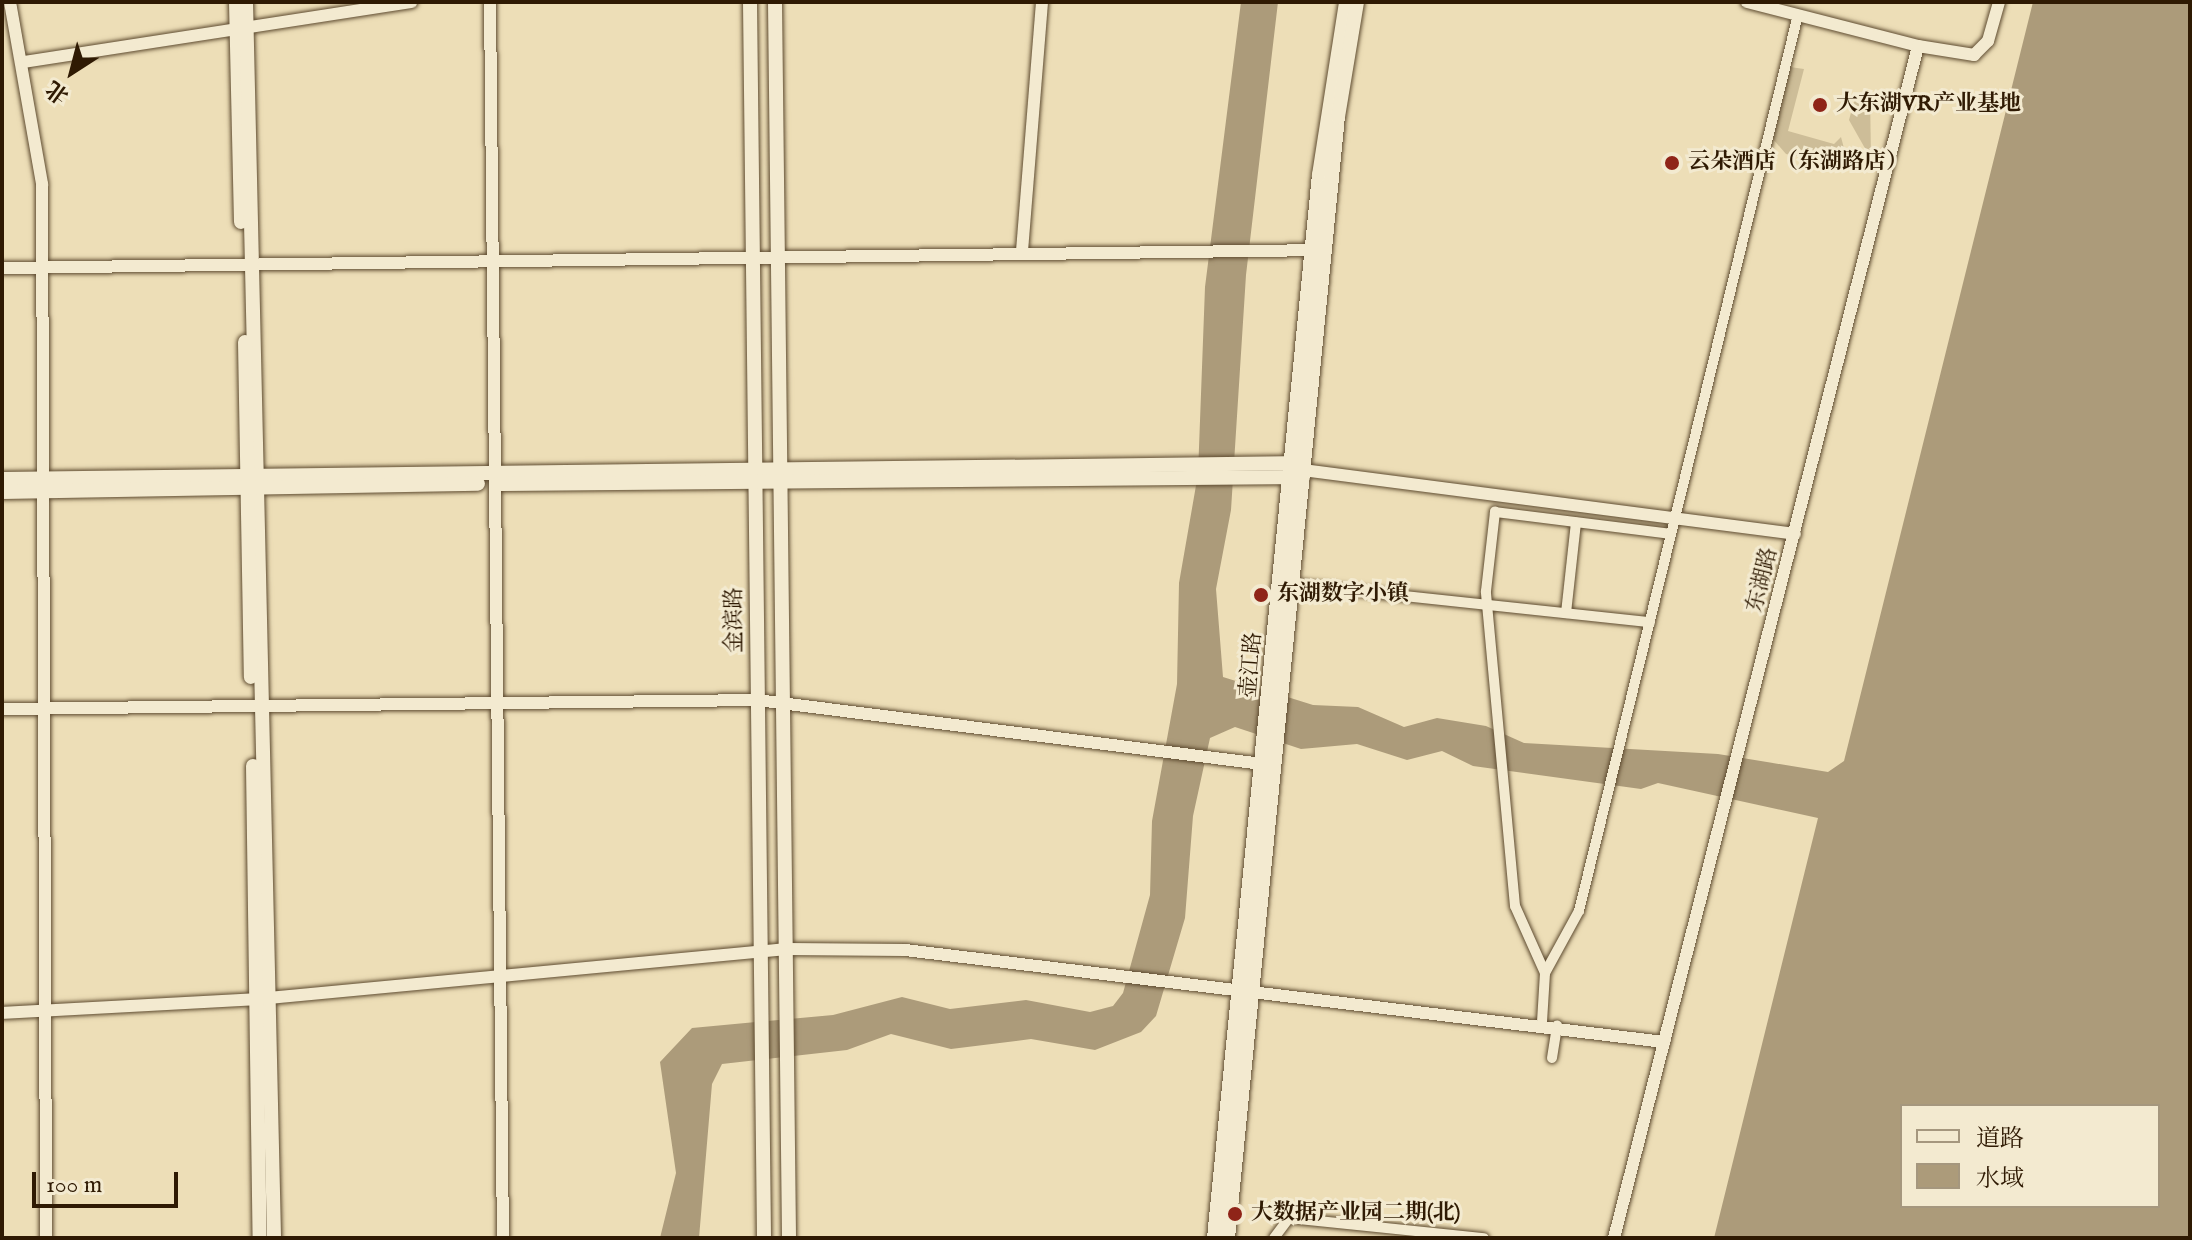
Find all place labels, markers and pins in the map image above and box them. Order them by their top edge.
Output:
place label: 大东湖VR产业基地 [1836,92,2021,118]
marker: 大东湖VR产业基地 [1811,96,1829,114]
place label: 云朵酒店（东湖路店） [1688,150,1908,176]
marker: 云朵酒店（东湖路店） [1663,154,1681,172]
place label: 东湖数字小镇 [1277,582,1409,608]
marker: 东湖数字小镇 [1252,586,1270,604]
place label: 大数据产业园二期(北) [1251,1201,1460,1227]
marker: 大数据产业园二期(北) [1226,1205,1244,1223]

